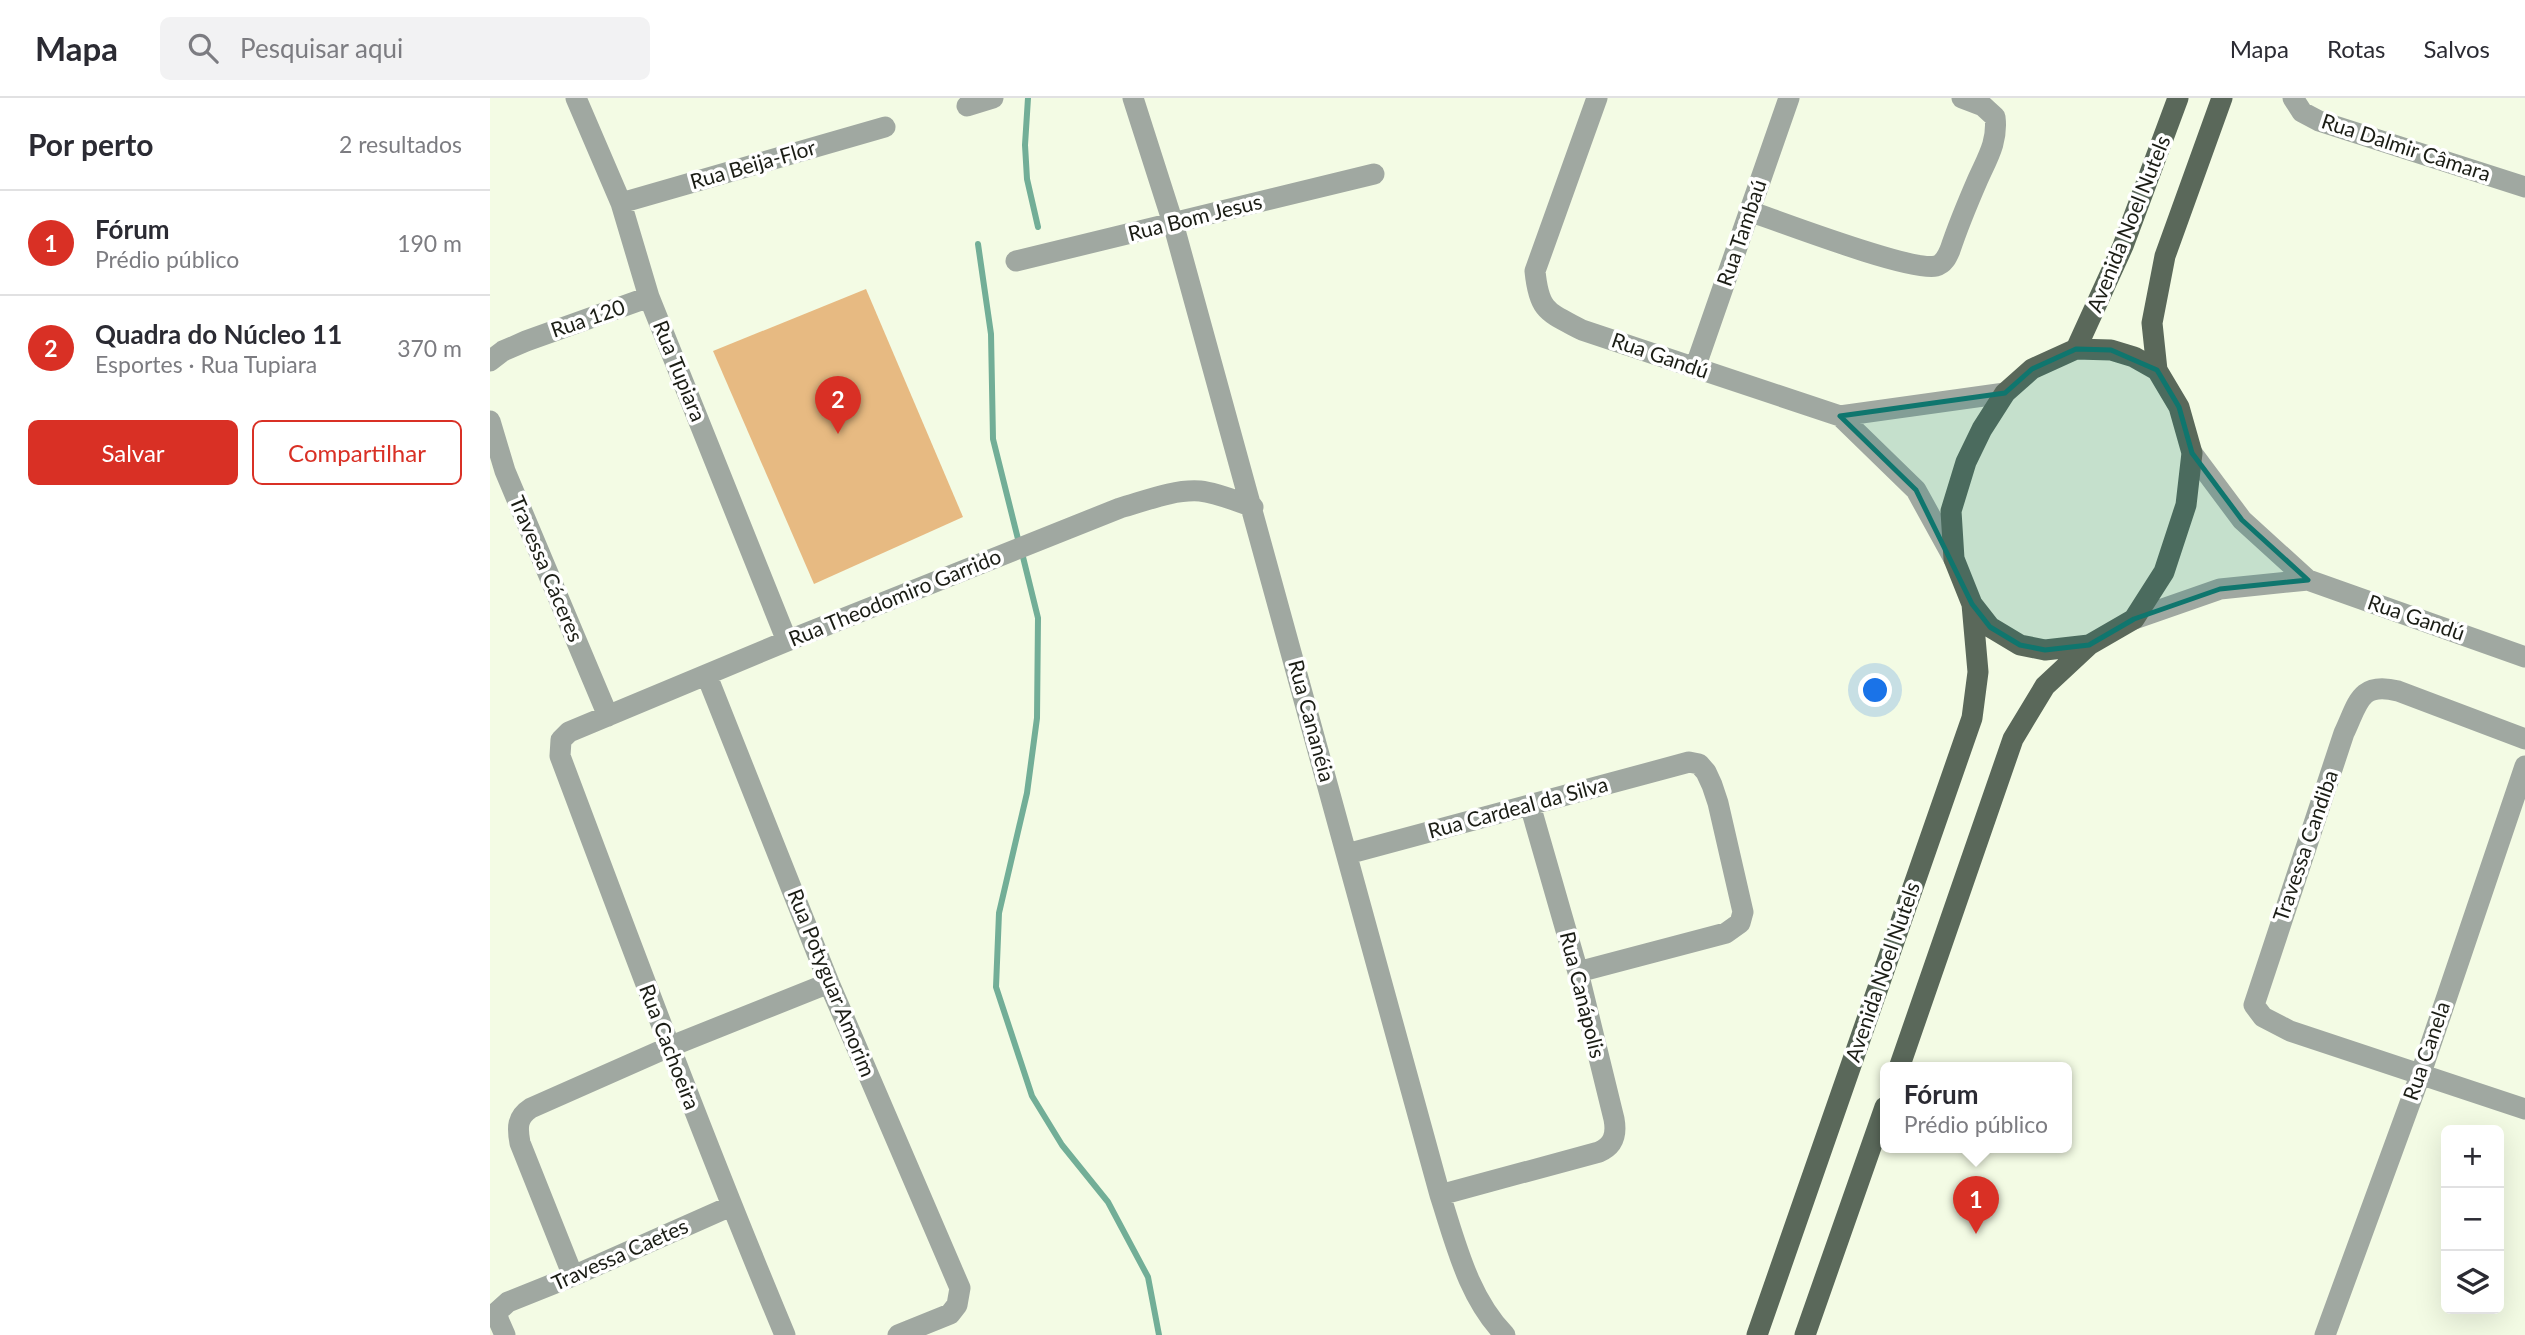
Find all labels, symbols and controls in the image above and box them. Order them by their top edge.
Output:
search box [160,17,650,80]
text: Mapa [35,28,118,68]
icon: search [184,29,222,67]
text: Pesquisar aqui [240,32,403,64]
text: Mapa [2230,34,2289,63]
text: Rotas [2327,34,2386,63]
text: Salvos [2424,34,2490,63]
street label: Rua Dalmir Câmara [2319,107,2494,186]
text: Por perto [28,126,153,162]
text: 2 resultados [339,130,462,158]
street label: Avenida Noel Nutels [2081,131,2175,316]
street label: Rua Beija-Flor [687,134,819,193]
street label: Rua Tambaú [1711,176,1771,289]
street label: Rua Bom Jesus [1125,188,1264,245]
text: Fórum [95,213,170,245]
text: 1 [44,229,58,257]
text: 190 m [397,229,462,257]
text: Prédio público [95,245,239,273]
street label: Rua 120 [547,293,628,342]
street label: Rua Tupiara [649,316,712,425]
text: Quadra do Núcleo 11 [95,318,342,350]
street label: Rua Gandú [1609,326,1712,383]
text: 2 [44,334,58,362]
text: 370 m [397,334,462,362]
text: Esportes · Rua Tupiara [95,350,317,378]
pin: 2 [815,376,861,434]
button: Salvar [28,420,238,485]
button: Compartilhar [252,420,462,485]
street label: Travessa Cáceres [505,492,589,645]
street label: Rua Theodomiro Garrido [785,543,1004,651]
street label: Rua Gandú [2365,588,2468,645]
street label: Rua Cananéia [1284,657,1341,784]
your location [1858,673,1892,707]
street label: Travessa Candiba [2267,766,2342,925]
street label: Rua Cardeal da Silva [1425,770,1610,843]
street label: Avenida Noel Nutels [1839,878,1924,1065]
street label: Rua Potyguar Amorim [783,885,882,1080]
street label: Rua Canápolis [1556,929,1611,1061]
street label: Rua Cachoeira [635,980,706,1113]
street label: Rua Canela [2397,998,2454,1103]
popup [1880,1062,2072,1153]
text: Fórum [1904,1078,1978,1110]
text: Prédio público [1904,1110,2048,1138]
map controls [2441,1125,2504,1314]
button: + [2441,1125,2504,1188]
pin: 1 [1953,1176,1999,1234]
button: − [2441,1188,2504,1251]
street label: Travessa Caetes [547,1212,691,1295]
button: layers [2441,1251,2504,1314]

